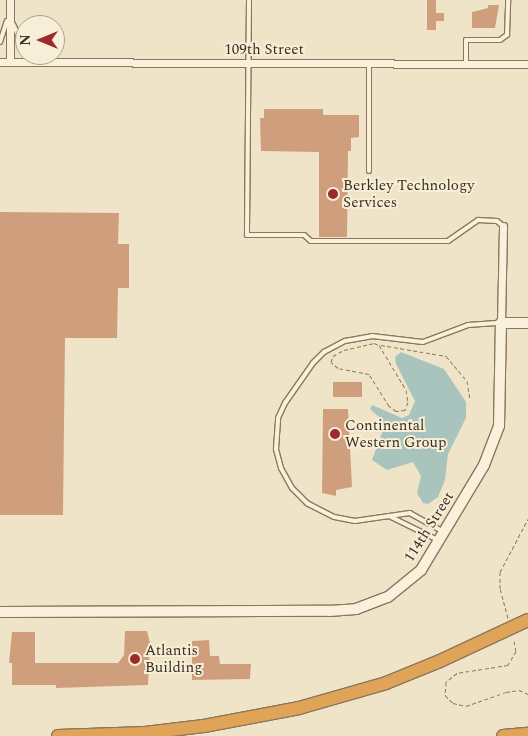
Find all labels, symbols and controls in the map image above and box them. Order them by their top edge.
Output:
north arrow [15,15,65,65]
text: N [15,34,36,46]
street label: 109th Street [224,41,304,59]
place label: Berkley Technology Services [343,176,474,211]
marker: Berkley Technology Services [327,188,339,200]
place label: Continental Western Group [345,416,447,451]
marker: Continental Western Group [329,428,341,440]
street label: 114th Street [400,488,458,566]
place label: Atlantis Building [145,641,202,676]
marker: Atlantis Building [129,653,141,665]

